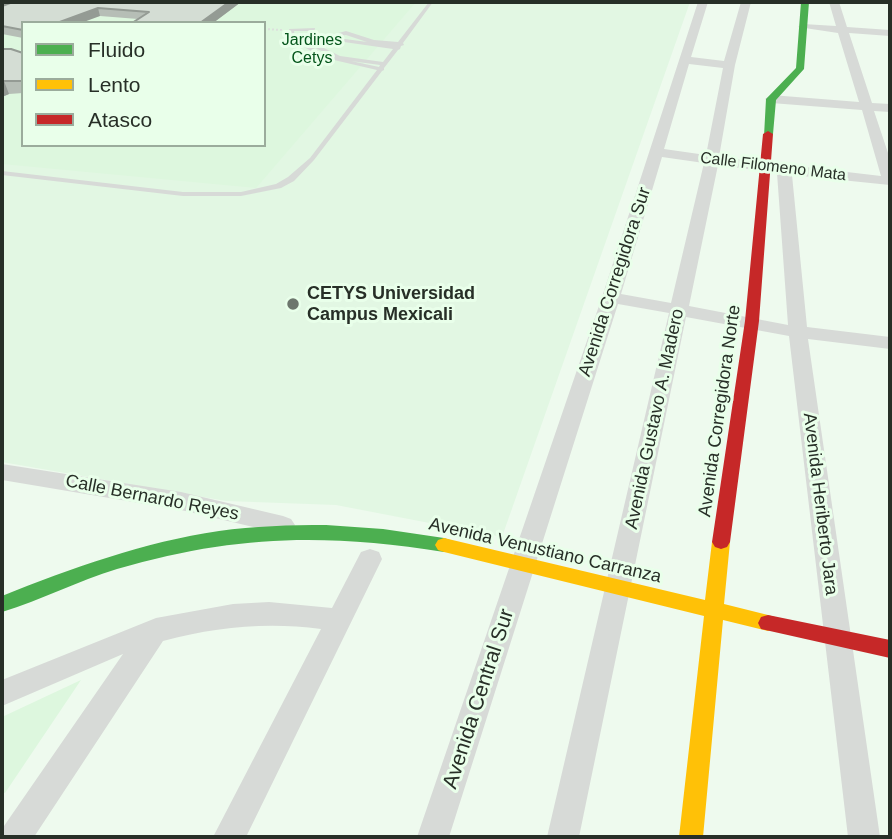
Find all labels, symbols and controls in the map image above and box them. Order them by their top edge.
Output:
legend [21,21,266,147]
park label: Jardines Cetys [282,31,342,69]
text: Fluido [88,38,145,61]
text: Lento [88,73,141,96]
text: Atasco [88,108,152,131]
street label: Calle Filomeno Mata [699,149,847,185]
street label: Avenida Corregidora Sur [574,185,656,379]
place label: CETYS Universidad Campus Mexicali [307,283,475,326]
marker: CETYS Universidad Campus Mexicali [285,296,301,312]
street label: Avenida Corregidora Norte [694,304,746,518]
street label: Avenida Gustavo A. Madero [621,307,689,531]
street label: Avenida Heriberto Jara [798,411,842,597]
street label: Calle Bernardo Reyes [64,471,240,525]
street label: Avenida Venustiano Carranza [427,514,663,588]
street label: Avenida Central Sur [438,606,520,792]

